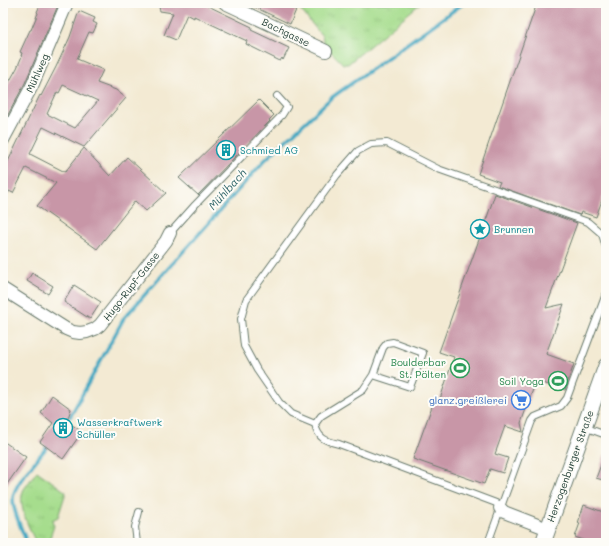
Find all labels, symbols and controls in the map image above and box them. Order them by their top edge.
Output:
street label: Bachgasse [260,14,312,50]
street label: Mühlweg [22,51,52,95]
building icon: Schmied AG [215,139,237,161]
place label: Schmied AG [240,143,299,157]
water label: Mühlbach [205,165,249,213]
place icon: Brunnen [469,218,491,240]
place label: Brunnen [494,222,534,236]
street label: Hugo-Rupf-Gasse [100,248,162,324]
place label: Boulderbar St. Pölten [391,355,446,381]
sports icon: Boulderbar St. Pölten [449,357,471,379]
sports icon: Soil Yoga [547,370,569,392]
place label: Soil Yoga [499,374,544,388]
supermarket icon: glanz.greißlerei [510,389,532,411]
place label: glanz.greißlerei [429,393,507,407]
street label: Herzogenburger Straße [543,408,597,524]
place label: Wasserkraftwerk Schüller [77,415,162,441]
building icon: Wasserkraftwerk Schüller [52,417,74,439]

